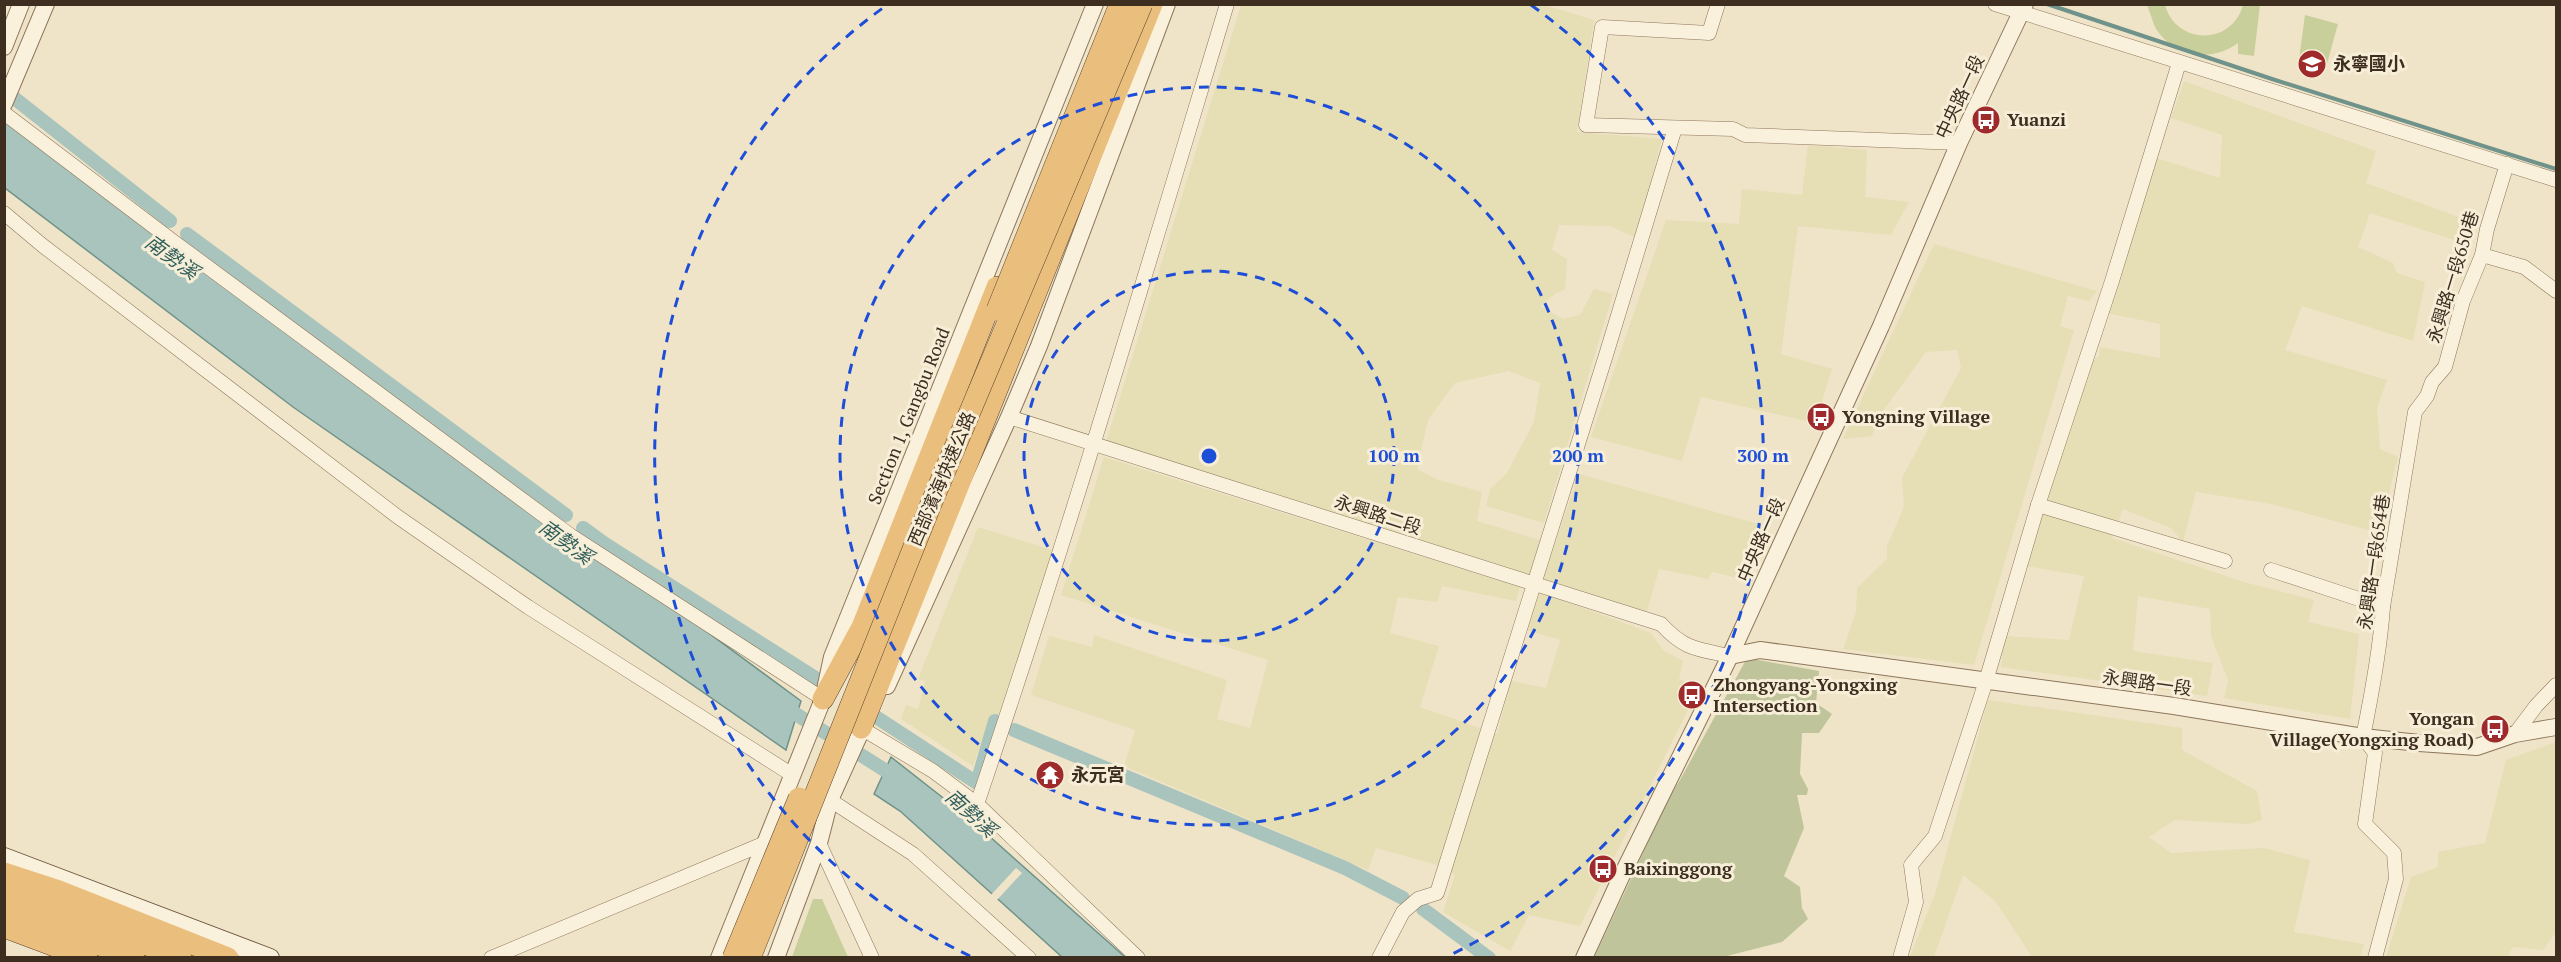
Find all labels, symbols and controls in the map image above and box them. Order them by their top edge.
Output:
school or university icon: 永寧國小 [2296,48,2328,80]
street label: 中央路一段 [1929,51,1989,142]
place label: 永寧國小 [2333,51,2405,75]
bus stop icon: Yuanzi [1970,104,2002,136]
place label: Yuanzi [2007,107,2066,131]
street label: 永興路一段650巷 [2421,208,2484,346]
water label: 南勢溪 [140,228,207,287]
street label: Section 1, Gangbu Road [862,324,955,508]
bus stop icon: Yongning Village [1805,401,1837,433]
place label: Yongning Village [1842,404,1990,428]
street label: 西部濱海快速公路 [902,408,980,550]
text: 100 m [1368,443,1420,467]
text: 200 m [1552,443,1604,467]
text: 300 m [1737,443,1789,467]
centre of rings [1199,446,1219,466]
street label: 永興路二段 [1332,489,1425,539]
street label: 永興路一段654巷 [2352,492,2394,631]
street label: 中央路一段 [1731,494,1789,586]
water label: 南勢溪 [534,513,601,572]
street label: 永興路一段 [2101,664,2193,700]
place label: Zhongyang-Yongxing Intersection [1713,672,1898,717]
bus stop icon: Zhongyang-Yongxing Intersection [1676,679,1708,711]
place label: Yongan Village(Yongxing Road) [2270,706,2474,751]
bus stop icon: Yongan Village(Yongxing Road) [2479,713,2511,745]
temple icon: 永元宮 [1034,759,1066,791]
place label: 永元宮 [1071,762,1125,786]
water label: 南勢溪 [940,783,1005,845]
bus stop icon: Baixinggong [1587,853,1619,885]
place label: Baixinggong [1624,856,1733,880]

